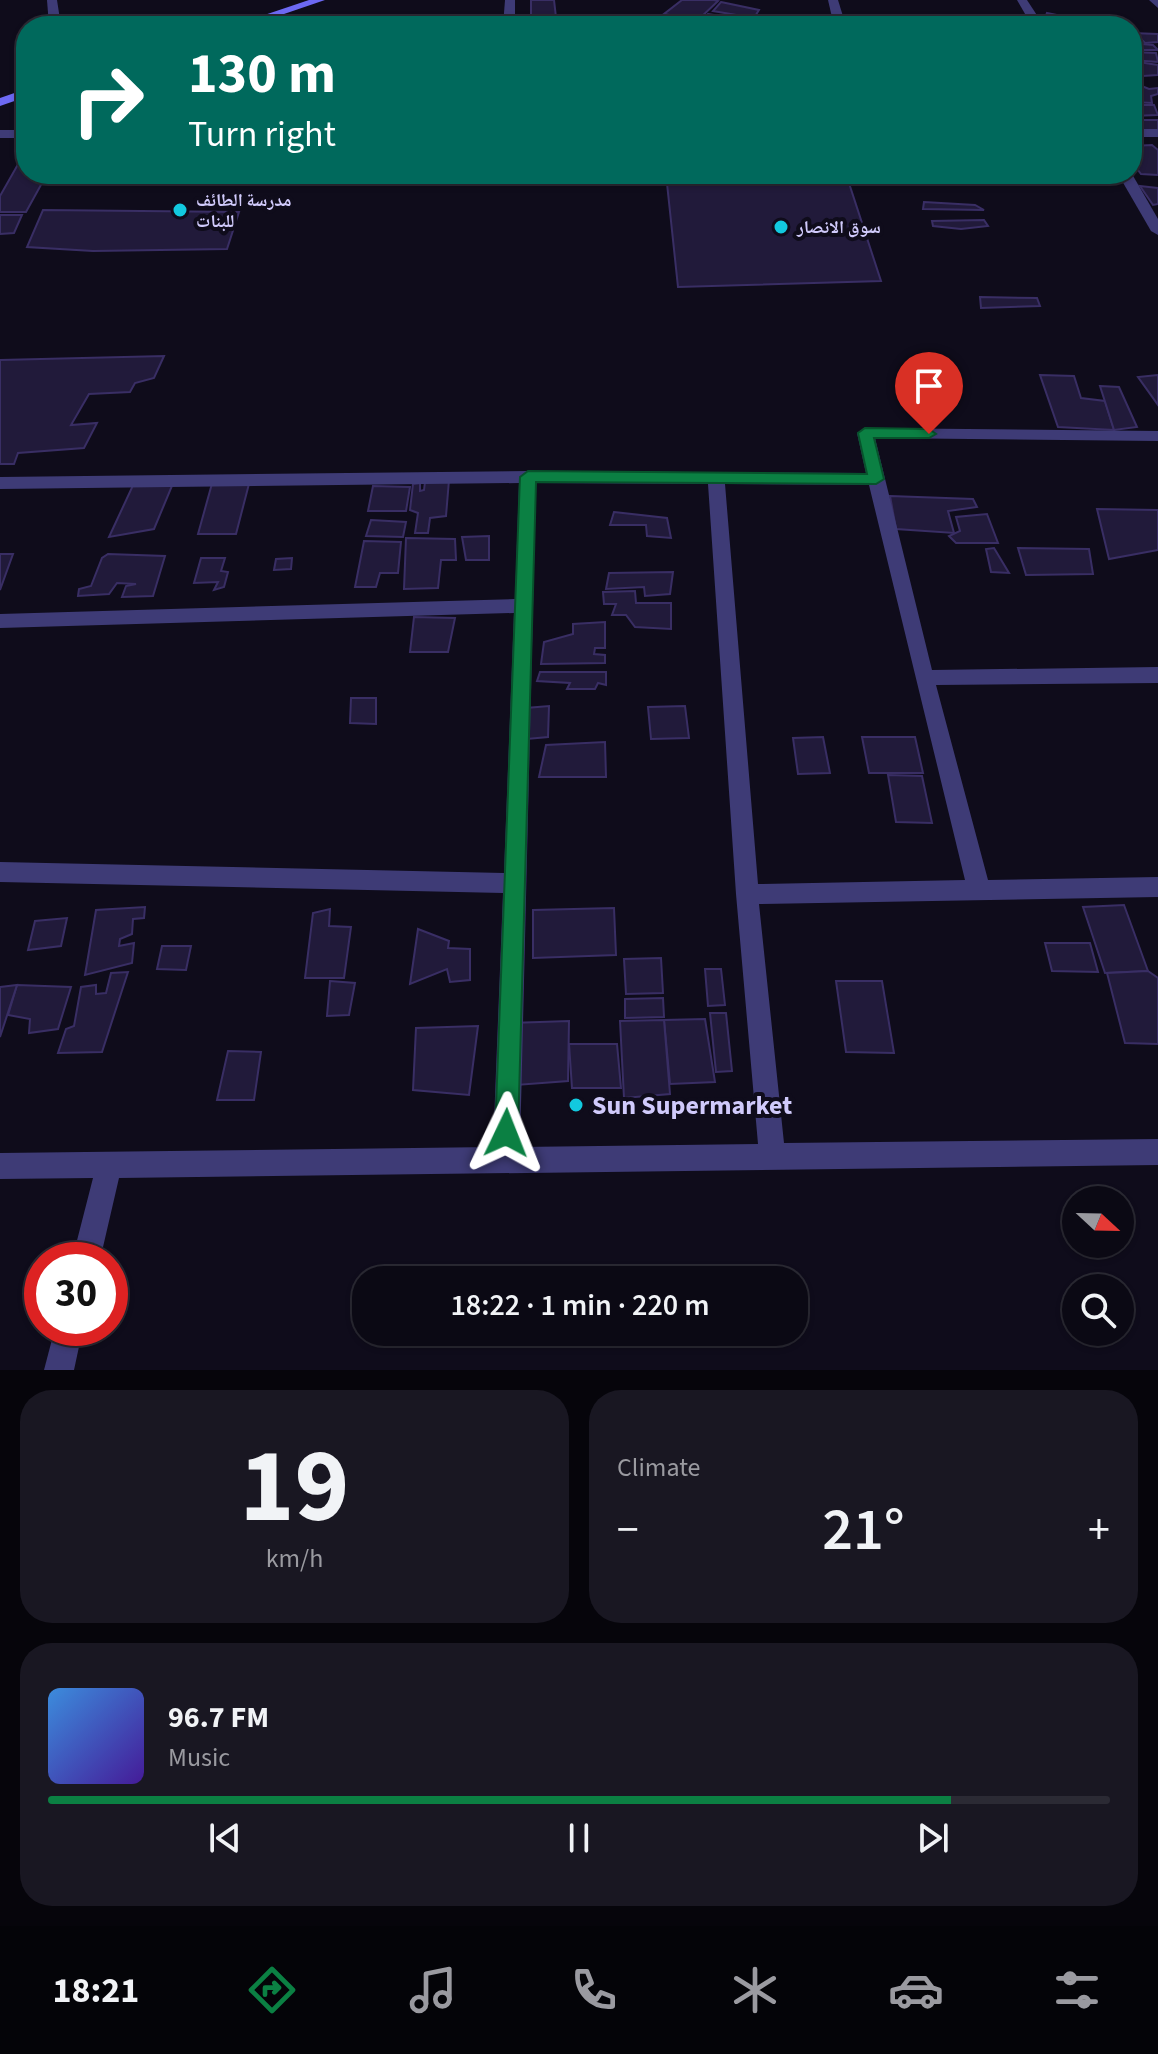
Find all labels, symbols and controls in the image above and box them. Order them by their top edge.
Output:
text: 130 m [188,35,336,114]
icon: right [56,48,160,152]
text: Turn right [188,109,336,160]
place label: مدرسة الطائف للبنات [196,188,291,234]
marker: مدرسة الطائف للبنات [171,201,189,219]
place label: سوق الانصار [796,215,881,240]
marker: سوق الانصار [772,218,790,236]
pin [895,352,963,434]
icon: arrive [907,364,951,408]
place label: Sun Supermarket [592,1087,792,1124]
position arrow [464,1091,548,1175]
marker: Sun Supermarket [567,1096,585,1114]
north arrow [1062,1186,1134,1258]
map controls [1062,1186,1134,1346]
speed limit sign: 30 [24,1242,128,1346]
button: search [1062,1274,1134,1346]
text: 18:22 · 1 min · 220 m [450,1284,710,1327]
text: 19 [240,1414,349,1562]
text: Climate [617,1449,701,1486]
text: 21° [822,1488,905,1573]
text: − [617,1499,639,1562]
text: + [1088,1499,1110,1562]
text: km/h [266,1540,323,1577]
text: 96.7 FM [168,1696,269,1739]
text: Music [168,1739,230,1776]
icon: previous [203,1816,247,1860]
icon: pause [557,1816,601,1860]
icon: next [911,1816,955,1860]
icon: directions [244,1962,300,2018]
icon: music [405,1962,461,2018]
icon: phone [566,1962,622,2018]
icon: climate [727,1962,783,2018]
icon: car [888,1962,944,2018]
icon: filters [1049,1962,1105,2018]
text: 18:21 [53,1965,139,2016]

